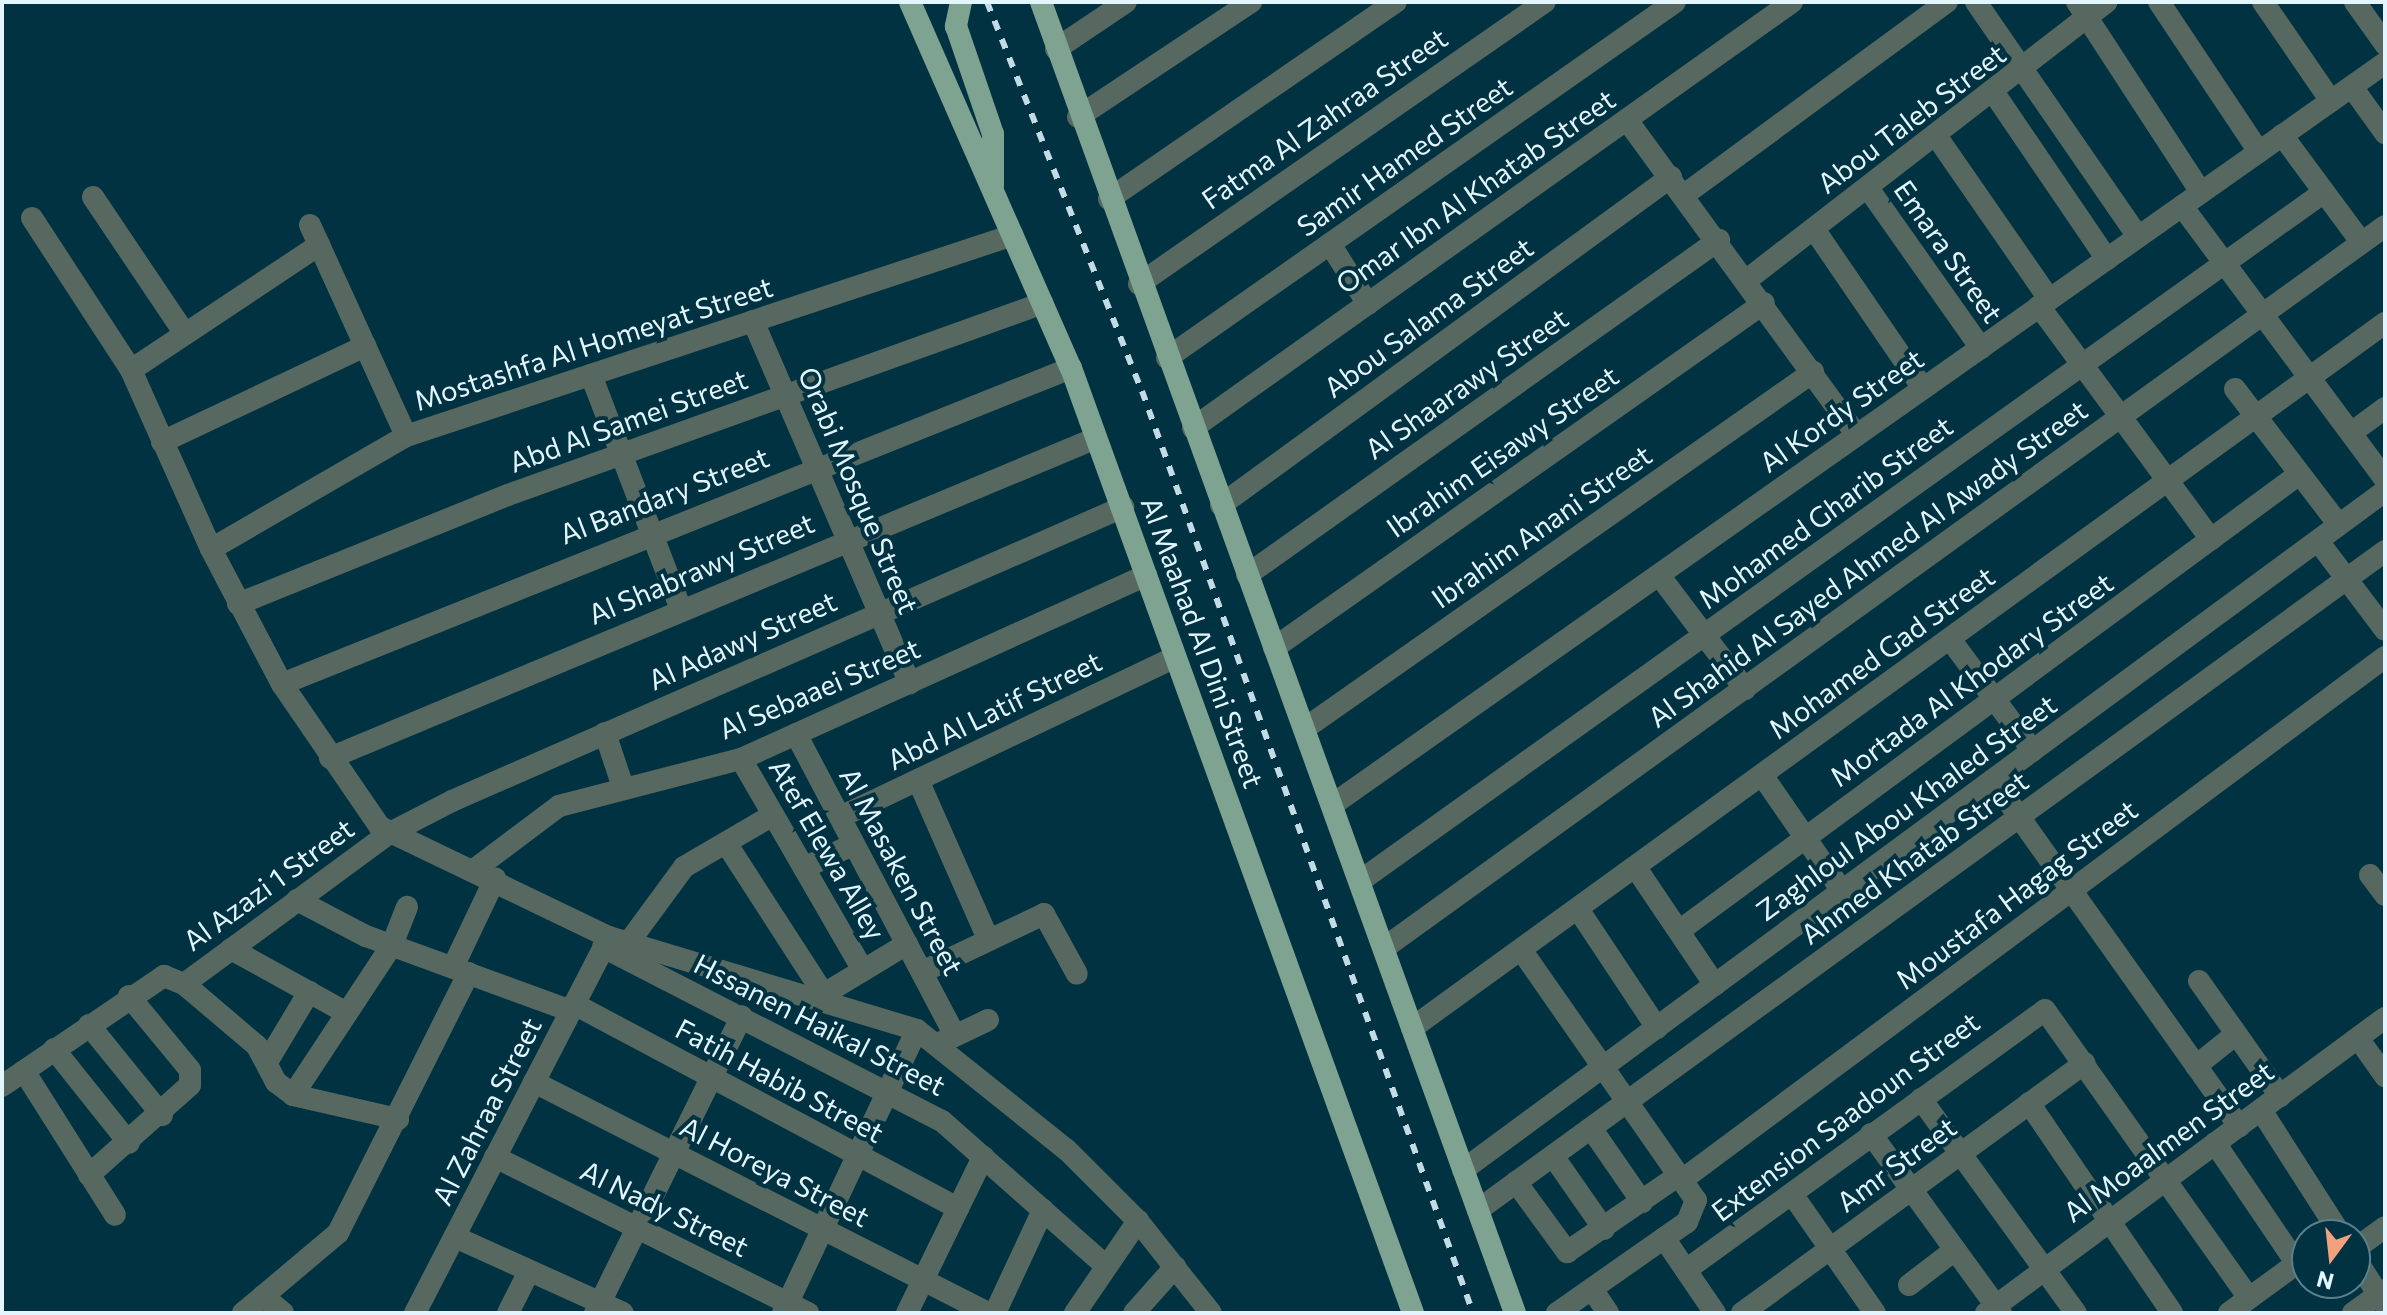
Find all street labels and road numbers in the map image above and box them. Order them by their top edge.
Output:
street label: Fatma Al Zahraa Street [1195,20,1453,216]
street label: Abou Taleb Street [1810,36,2012,200]
street label: Samir Hamed Street [1290,69,1518,243]
street label: Omar Ibn Al Khatab Street [1329,82,1621,300]
street label: Emara Street [1888,173,2010,329]
street label: Abou Salama Street [1317,230,1539,404]
street label: Mostashfa Al Homeyat Street [410,269,776,417]
street label: Al Shaarawy Street [1358,300,1574,466]
street label: Al Kordy Street [1753,341,1929,479]
street label: Ibrahim Eisawy Street [1380,358,1624,544]
street label: Abd Al Samei Street [504,361,752,479]
street label: Orabi Mosque Street [792,362,926,618]
street label: Al Shahid Al Sayed Ahmed Al Awady Street [1641,392,2093,734]
street label: Mohamed Gharib Street [1692,409,1958,615]
street label: Ibrahim Anani Street [1425,437,1657,615]
street label: Al Bandary Street [555,440,773,550]
street label: Al Maahad Al Dini Street [1135,492,1271,792]
street label: Al Shabrawy Street [583,505,819,631]
street label: Mohamed Gad Street [1762,559,2000,745]
street label: Mortada Al Khodary Street [1823,565,2119,793]
street label: Al Adawy Street [643,583,841,697]
street label: Al Sebaaei Street [713,630,925,746]
street label: Abd Al Latif Street [881,644,1107,776]
street label: Zaghloul Abou Khaled Street [1750,687,2062,927]
street label: Atef Elewa Alley [763,753,893,945]
street label: Al Masaken Street [833,761,971,981]
street label: Ahmed Khatab Street [1794,763,2034,951]
street label: Moustafa Hagag Street [1889,792,2143,996]
street label: Al Azazi 1 Street [176,811,360,957]
street label: Hssanen Haikal Street [689,946,951,1102]
street label: Extension Saadoun Street [1705,1004,1985,1228]
street label: Fatih Habib Street [670,1011,890,1149]
street label: Al Zahraa Street [424,1012,548,1210]
street label: Al Moaalmen Street [2056,1054,2280,1228]
street label: Al Horeya Street [675,1109,875,1233]
street label: Amr Street [1830,1109,1962,1219]
street label: Al Nady Street [576,1153,754,1263]

